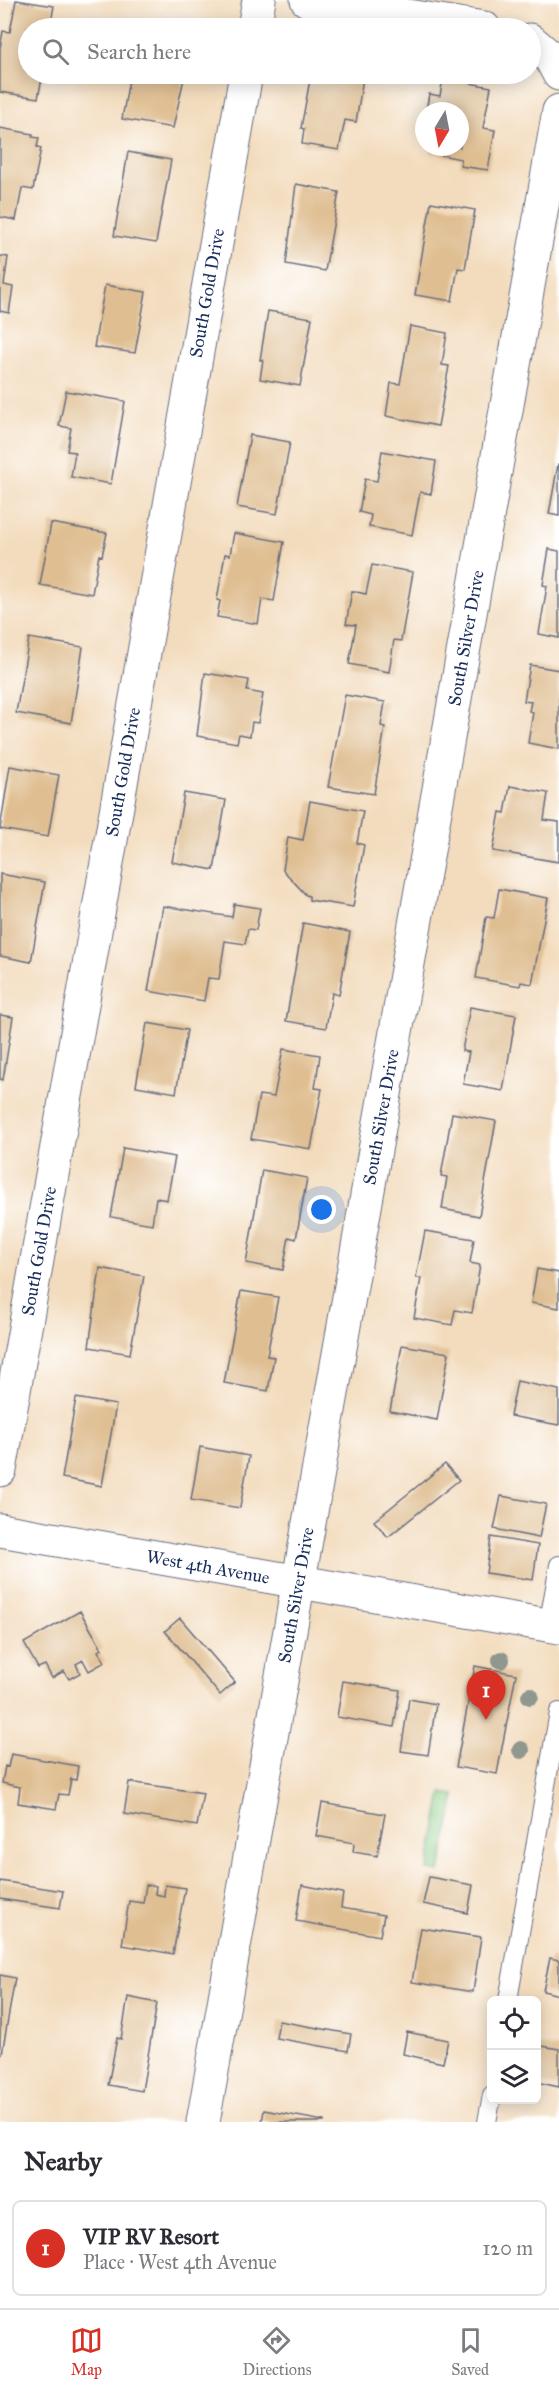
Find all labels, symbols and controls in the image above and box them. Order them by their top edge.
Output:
search box [18,18,541,84]
icon: search [39,35,72,68]
text: Search here [87,38,191,65]
north arrow [415,102,469,156]
street label: South Gold Drive [185,227,229,359]
street label: South Silver Drive [443,568,489,708]
street label: South Gold Drive [101,706,145,838]
street label: South Silver Drive [358,1047,404,1187]
street label: South Gold Drive [17,1185,61,1317]
your location [307,1195,336,1224]
street label: South Silver Drive [273,1525,319,1665]
street label: West 4th Avenue [145,1545,271,1589]
pin: 1 [466,1670,506,1720]
map controls [487,1996,541,2104]
button: locate [487,1996,541,2050]
button: layers [487,2050,541,2104]
text: Nearby [24,2145,102,2177]
text: VIP RV Resort [83,2223,219,2250]
text: 1 [42,2236,49,2260]
text: 120 m [482,2236,533,2260]
text: Place · West 4th Avenue [83,2250,277,2274]
tab: Map [70,2324,103,2379]
tab: Directions [243,2324,311,2379]
tab: Saved [451,2324,489,2379]

